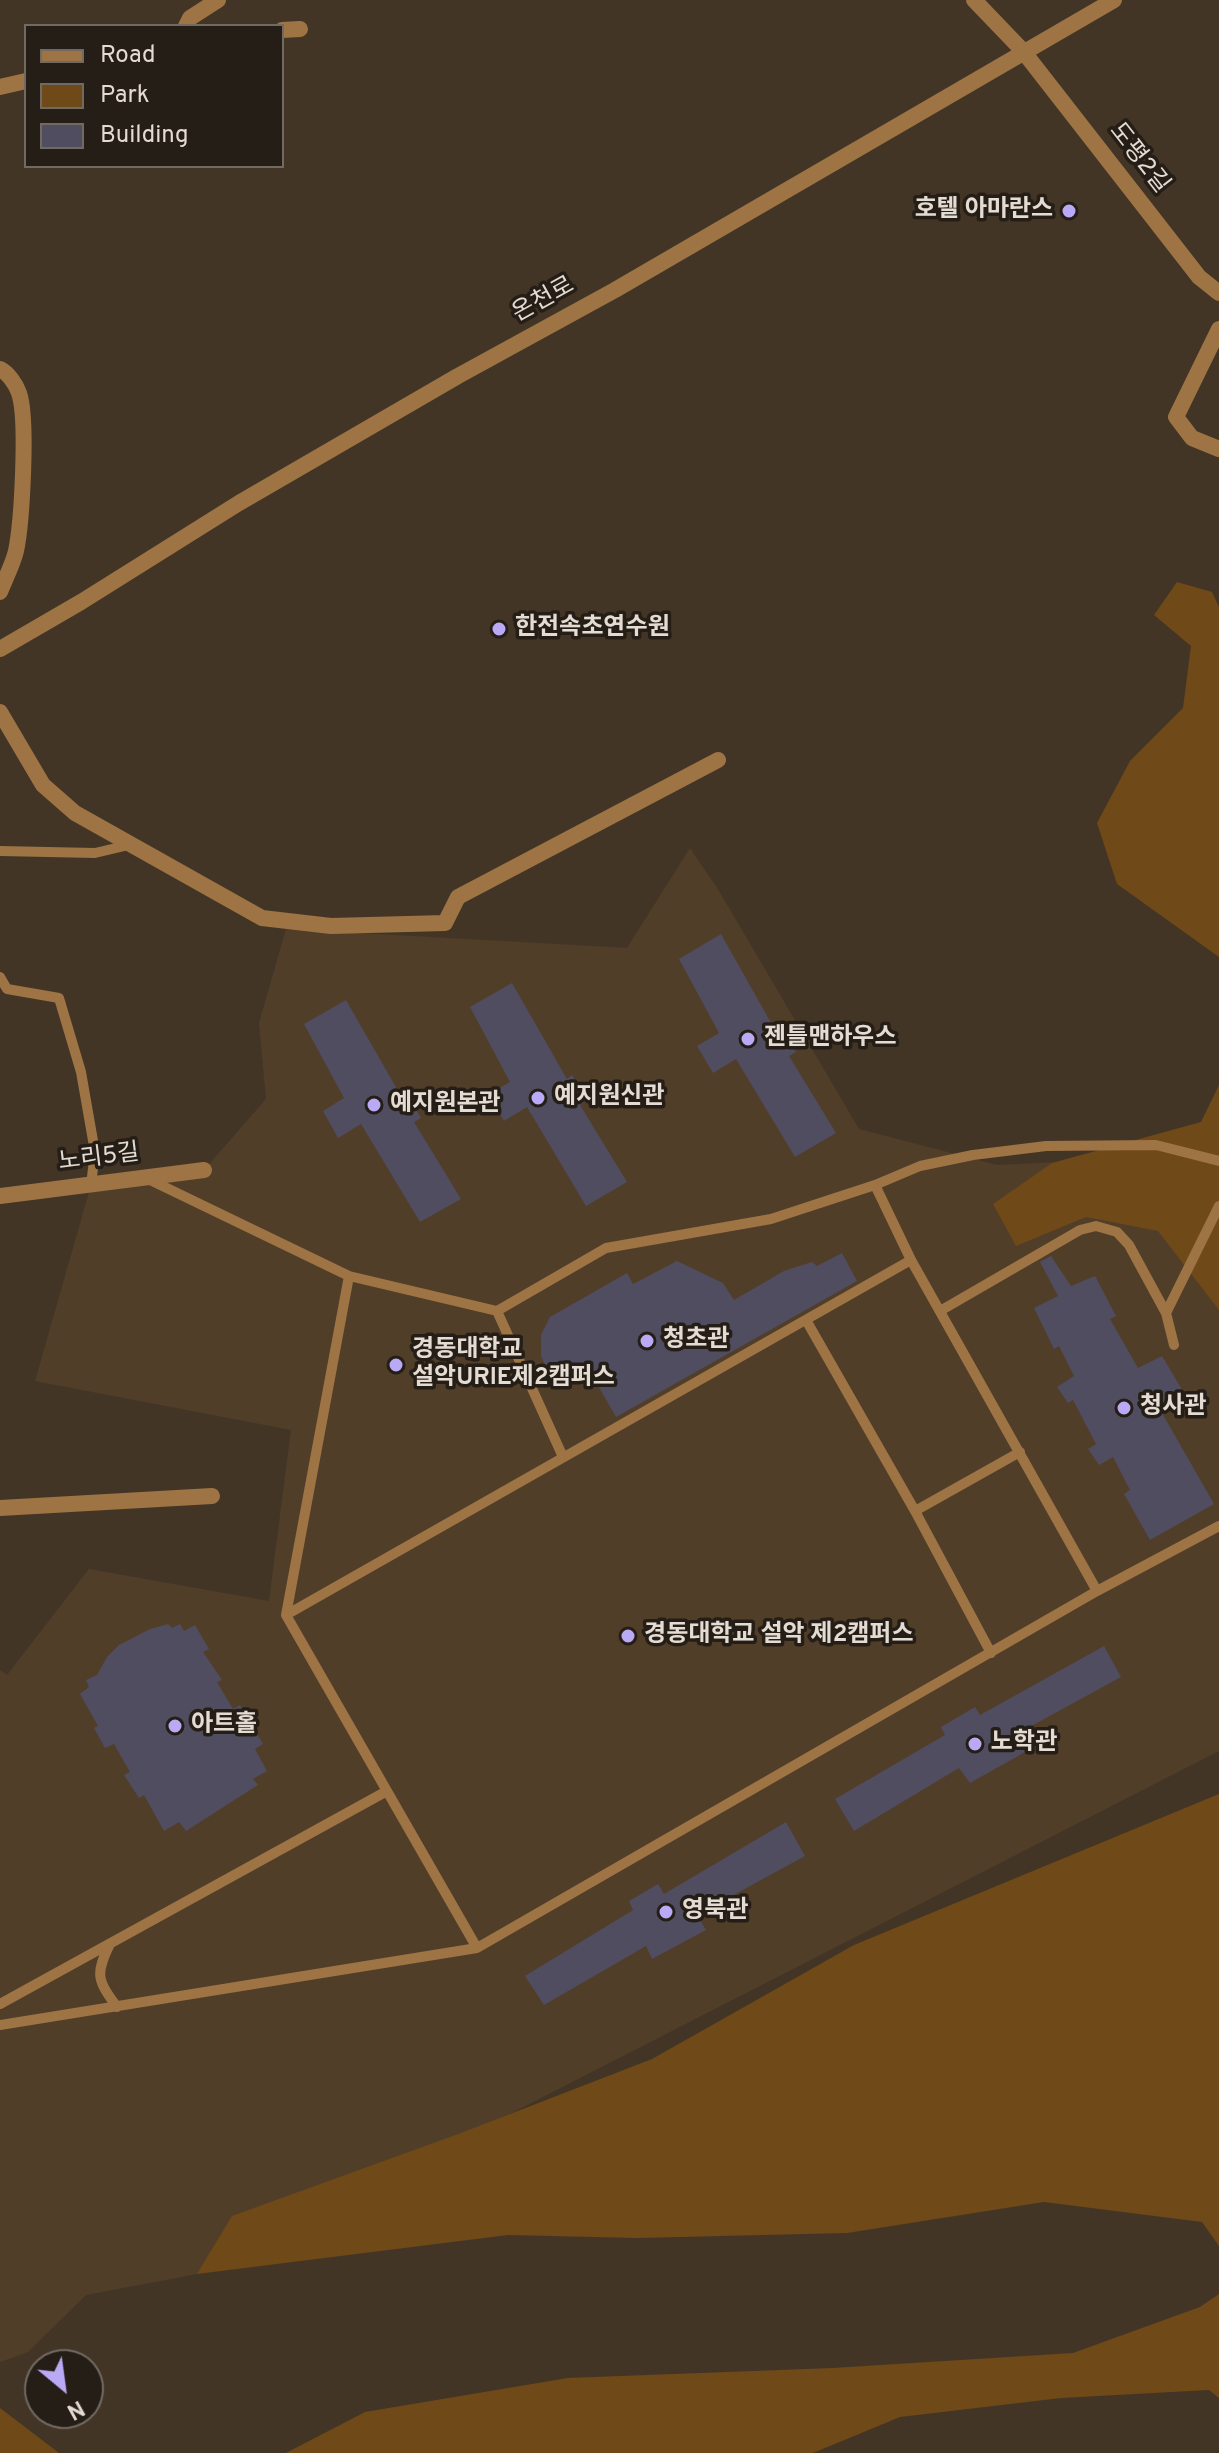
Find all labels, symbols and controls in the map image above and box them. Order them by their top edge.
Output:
legend [24,24,284,168]
text: Road [100,41,156,71]
text: Park [100,81,150,111]
street label: 도평2길 [1102,118,1174,200]
text: Building [100,121,189,151]
place label: 호텔 아마란스 [915,197,1053,225]
marker: 호텔 아마란스 [1060,202,1078,220]
street label: 온천로 [508,272,580,330]
place label: 한전속초연수원 [515,615,670,643]
marker: 한전속초연수원 [490,620,508,638]
place label: 젠틀맨하우스 [764,1025,896,1053]
marker: 젠틀맨하우스 [739,1030,757,1048]
place label: 예지원신관 [554,1084,664,1112]
marker: 예지원신관 [529,1089,547,1107]
place label: 예지원본관 [390,1091,500,1119]
marker: 예지원본관 [365,1096,383,1114]
street label: 노리5길 [57,1140,141,1178]
place label: 청초관 [663,1327,729,1355]
marker: 청초관 [638,1332,656,1350]
place label: 경동대학교 설악URIE제2캠퍼스 [412,1337,615,1393]
marker: 경동대학교 설악URIE제2캠퍼스 [387,1356,405,1374]
place label: 청사관 [1140,1394,1206,1422]
marker: 청사관 [1115,1399,1133,1417]
place label: 경동대학교 설악 제2캠퍼스 [644,1622,914,1650]
marker: 경동대학교 설악 제2캠퍼스 [619,1627,637,1645]
place label: 아트홀 [191,1712,257,1740]
marker: 아트홀 [166,1717,184,1735]
place label: 노학관 [991,1730,1057,1758]
marker: 노학관 [966,1735,984,1753]
place label: 영북관 [682,1898,748,1926]
marker: 영북관 [657,1903,675,1921]
north arrow [24,2349,104,2429]
text: N [61,2393,88,2424]

